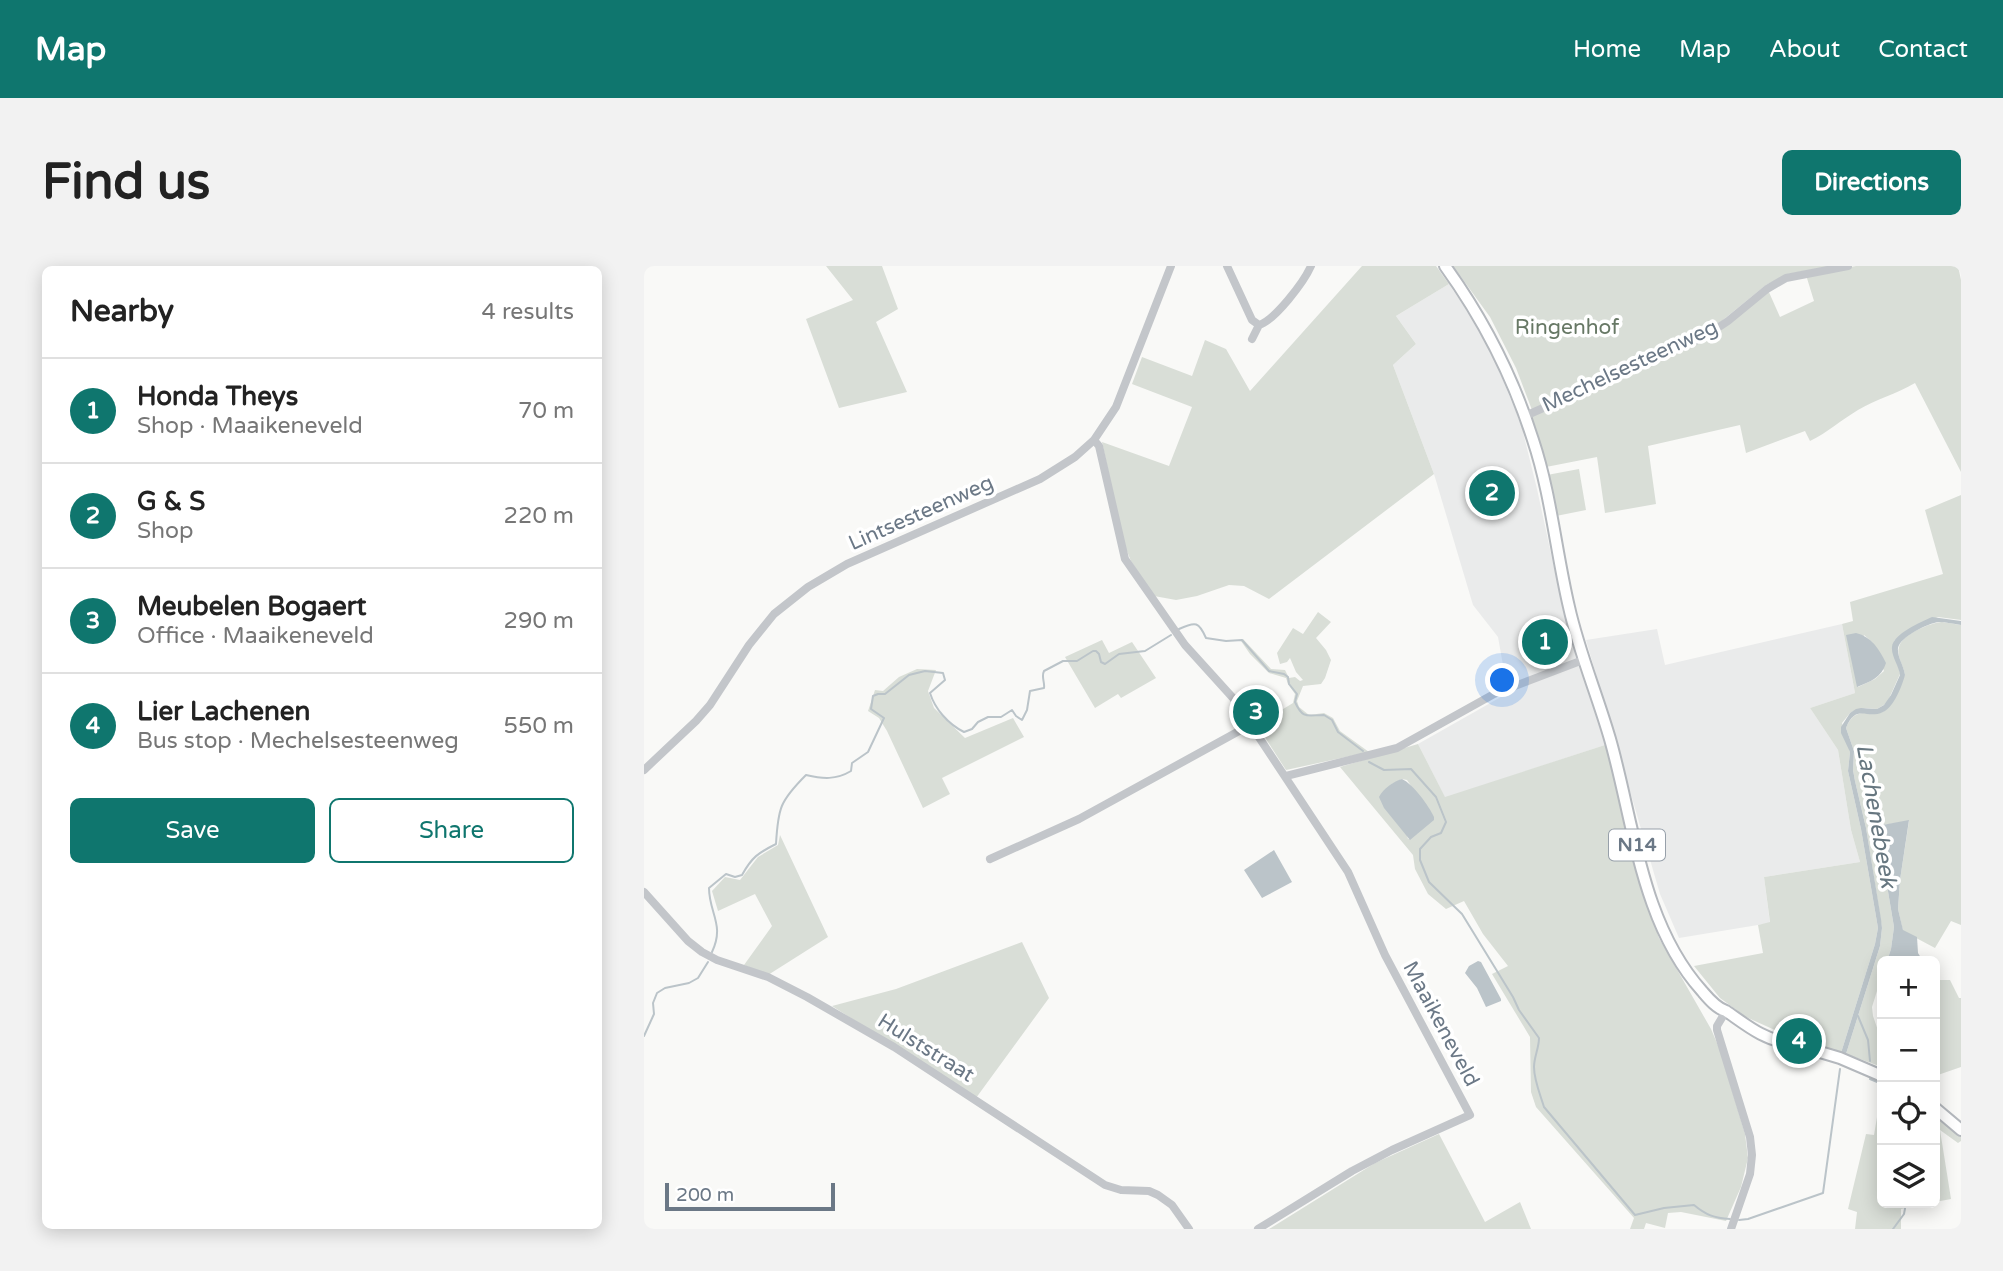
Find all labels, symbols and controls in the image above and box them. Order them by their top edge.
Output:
text: Map [35,30,106,69]
text: Home [1573,35,1641,64]
text: Map [1679,35,1731,64]
text: About [1769,35,1840,64]
text: Contact [1878,35,1968,64]
button: Directions [1782,150,1961,215]
text: Find us [42,153,210,212]
text: Nearby [70,293,174,330]
text: 4 results [481,298,574,326]
street label: Mechelsesteenweg [1538,314,1722,418]
park label: Ringenhof [1515,315,1619,340]
text: Honda Theys [137,381,298,412]
text: 1 [86,397,100,425]
text: 70 m [518,397,574,425]
text: Shop · Maaikeneveld [137,412,363,440]
pin: 2 [1469,467,1515,519]
street label: Lintsesteenweg [845,470,997,556]
text: G & S [137,486,205,517]
text: 2 [86,502,100,530]
text: 220 m [504,502,574,530]
text: Shop [137,517,194,545]
text: Meubelen Bogaert [137,591,367,622]
text: 3 [86,607,100,635]
text: 290 m [504,607,574,635]
pin: 1 [1522,616,1568,668]
text: Office · Maaikeneveld [137,622,374,650]
your location [1485,663,1519,697]
pin: 3 [1233,686,1279,738]
text: Lier Lachenen [137,696,310,727]
text: 4 [86,712,100,740]
text: 550 m [504,712,574,740]
text: Bus stop · Mechelsesteenweg [137,727,459,755]
water label: Lachenebeek [1850,742,1903,892]
button: Save [70,798,315,863]
button: Share [329,798,574,863]
road number: N14 [1609,830,1665,860]
map controls [1877,956,1940,1208]
button: + [1877,956,1940,1019]
street label: Maaikeneveld [1398,957,1484,1091]
street label: Hulststraat [873,1009,979,1087]
pin: 4 [1776,1015,1822,1067]
button: − [1877,1019,1940,1082]
button: locate [1877,1082,1940,1145]
button: layers [1877,1145,1940,1208]
scale bar [665,1180,835,1212]
text: 200 m [676,1184,734,1206]

